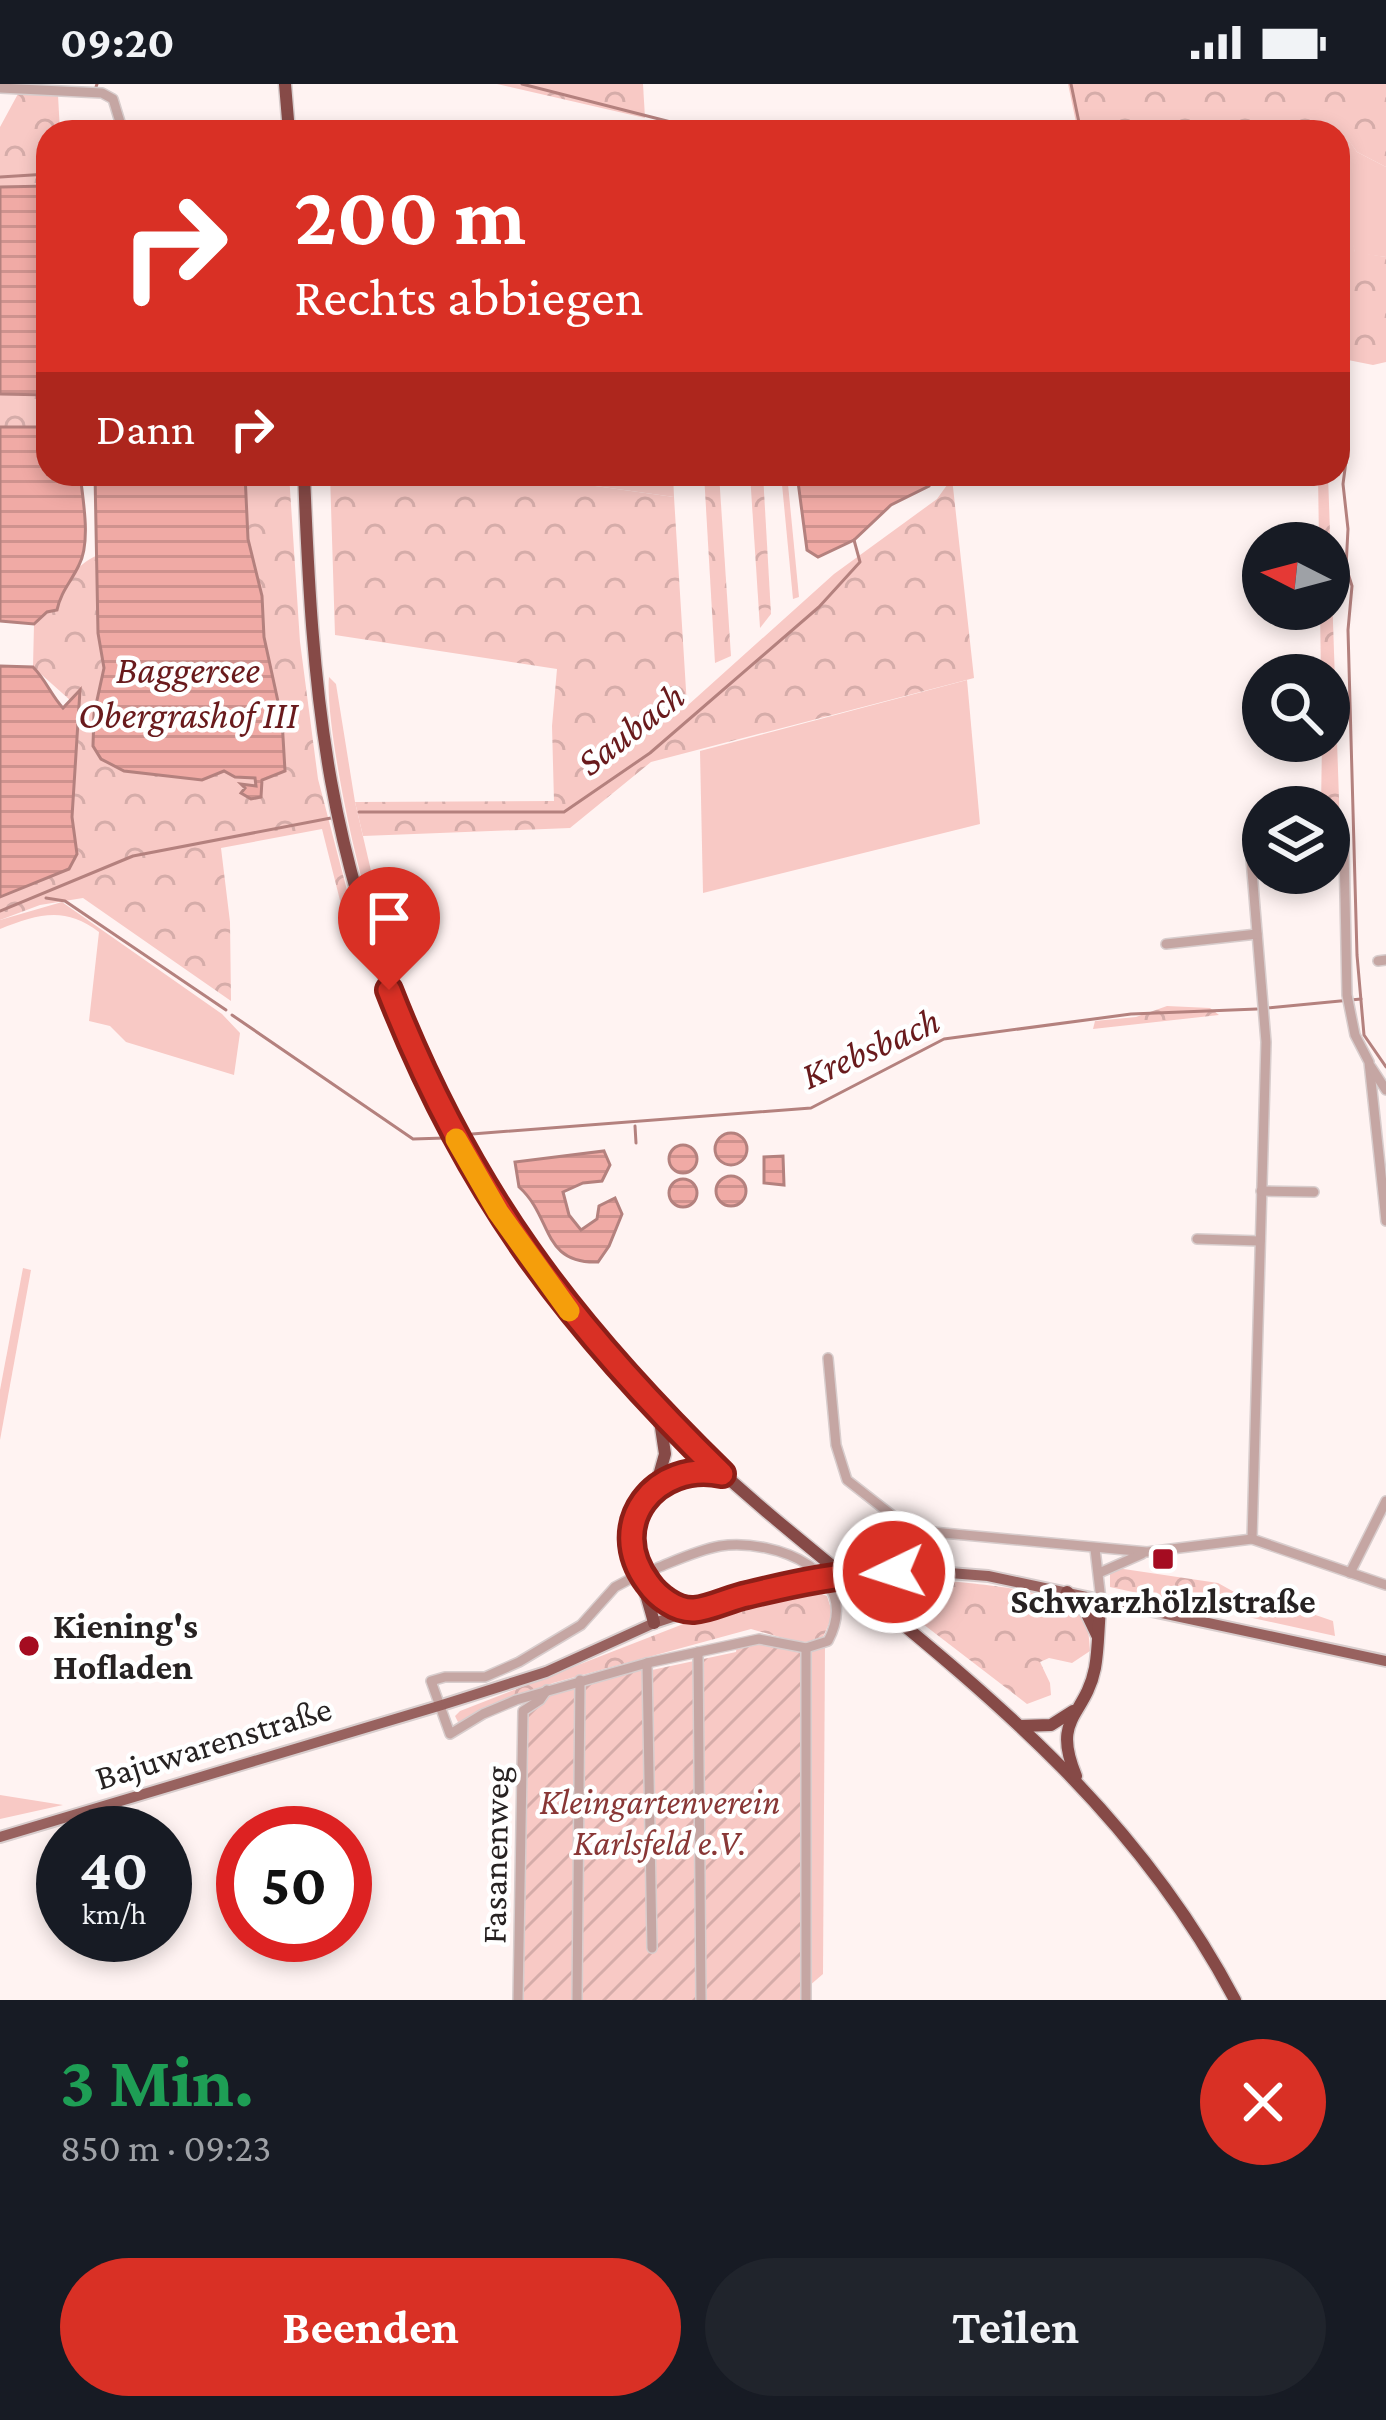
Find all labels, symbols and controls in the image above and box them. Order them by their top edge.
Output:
text: 09:20 [60,17,175,67]
icon: right [96,168,252,324]
text: 200 m [294,169,526,262]
text: Rechts abbiegen [294,267,644,327]
icon: right [219,396,285,462]
text: Dann [96,404,195,454]
north arrow [1242,522,1350,630]
map controls [1242,522,1350,894]
water label: Baggersee Obergrashof III [78,648,299,737]
button: search [1242,654,1350,762]
water label: Saubach [568,673,692,784]
button: layers [1242,786,1350,894]
pin [338,867,440,990]
icon: arrive [356,885,422,951]
water label: Krebsbach [794,998,946,1097]
position arrow [831,1509,957,1635]
marker: Schwarzhölzlstraße [1150,1546,1176,1572]
place label: Schwarzhölzlstraße [1010,1581,1316,1621]
place label: Kiening's Hofladen [53,1606,198,1687]
marker: Kiening's Hofladen [16,1633,42,1659]
street label: Bajuwarenstraße [90,1688,336,1798]
street label: Fasanenweg [473,1766,517,1944]
park label: Kleingartenverein Karlsfeld e.V. [540,1782,780,1863]
speed limit sign: 50 [216,1806,372,1962]
text: 40 [80,1835,148,1902]
text: km/h [82,1897,146,1930]
button: close [1200,2039,1326,2165]
text: 3 Min. [60,2041,254,2121]
text: 850 m · 09:23 [60,2126,271,2169]
button: Beenden [60,2258,681,2396]
button: Teilen [705,2258,1326,2396]

